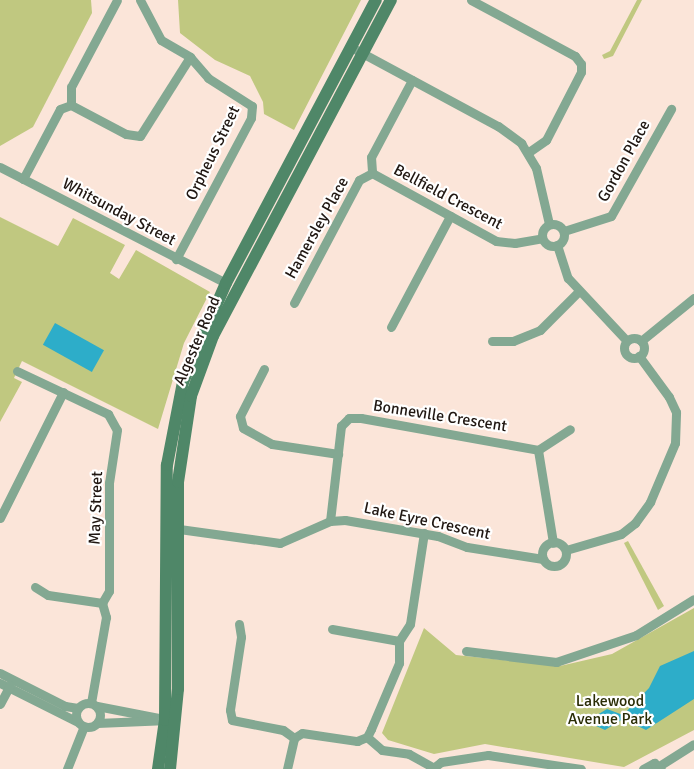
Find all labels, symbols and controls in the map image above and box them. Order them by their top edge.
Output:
street label: Orpheus Street [182,103,244,203]
street label: Gordon Place [594,117,654,205]
street label: Bellfield Crescent [390,160,506,234]
street label: Whitsunday Street [59,174,179,250]
street label: Hamersley Place [281,174,353,282]
street label: Algester Road [170,294,224,388]
street label: Bonneville Crescent [372,396,508,436]
street label: May Street [85,471,107,545]
street label: Lake Eyre Crescent [362,498,492,544]
park label: Lakewood Avenue Park [568,691,652,729]

